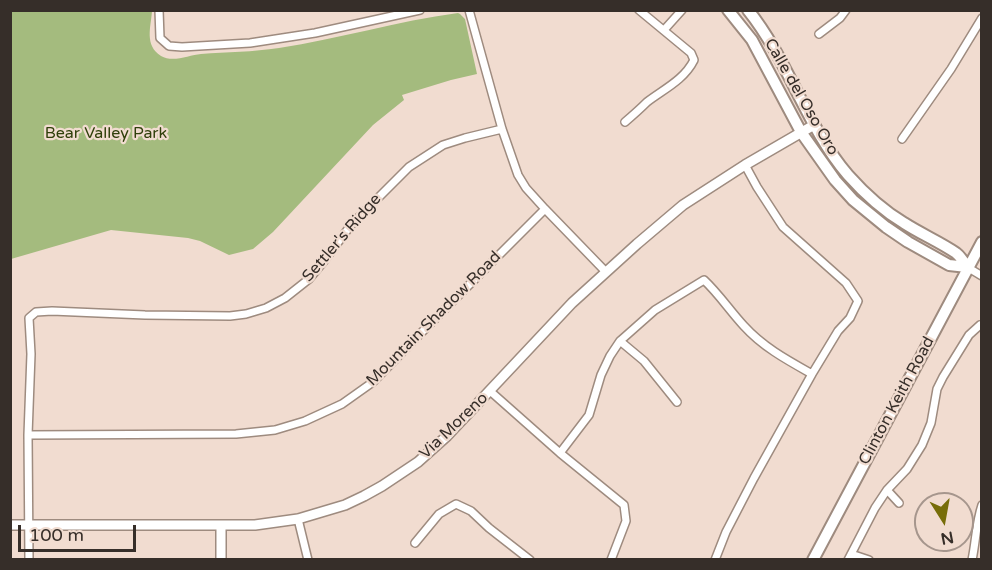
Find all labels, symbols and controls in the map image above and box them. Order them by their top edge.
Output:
street label: Calle del Oso Oro [760,35,842,159]
park label: Bear Valley Park [45,124,167,144]
street label: Settler's Ridge [299,190,385,286]
street label: Mountain Shadow Road [363,248,505,390]
street label: Clinton Keith Road [855,334,939,468]
street label: Via Moreno [416,389,492,463]
north arrow [914,492,974,552]
scale bar [21,513,140,551]
text: 100 m [29,524,84,546]
text: N [939,527,955,549]

